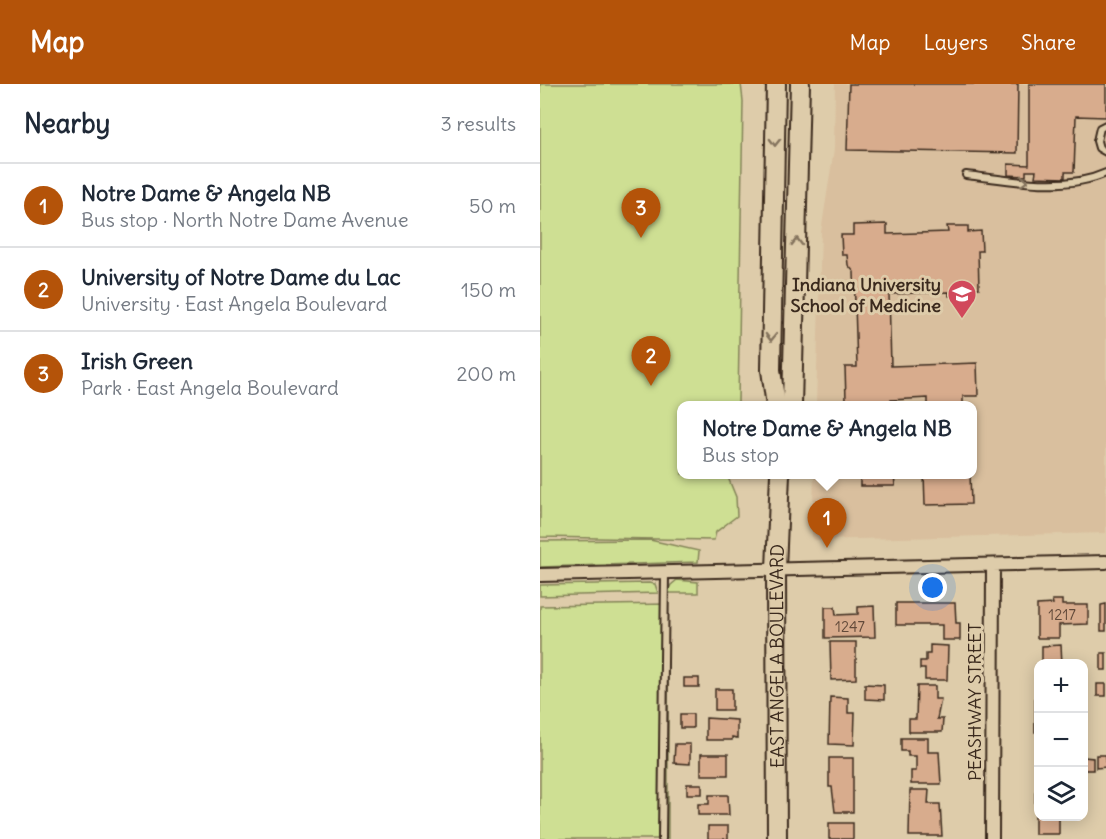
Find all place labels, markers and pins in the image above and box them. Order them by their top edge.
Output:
pin: 3 [622,188,660,238]
place label: Indiana University School of Medicine [791,273,941,317]
school or university icon: Indiana University School of Medicine [946,278,978,320]
pin: 2 [632,336,670,386]
pin: 1 [808,498,846,548]

